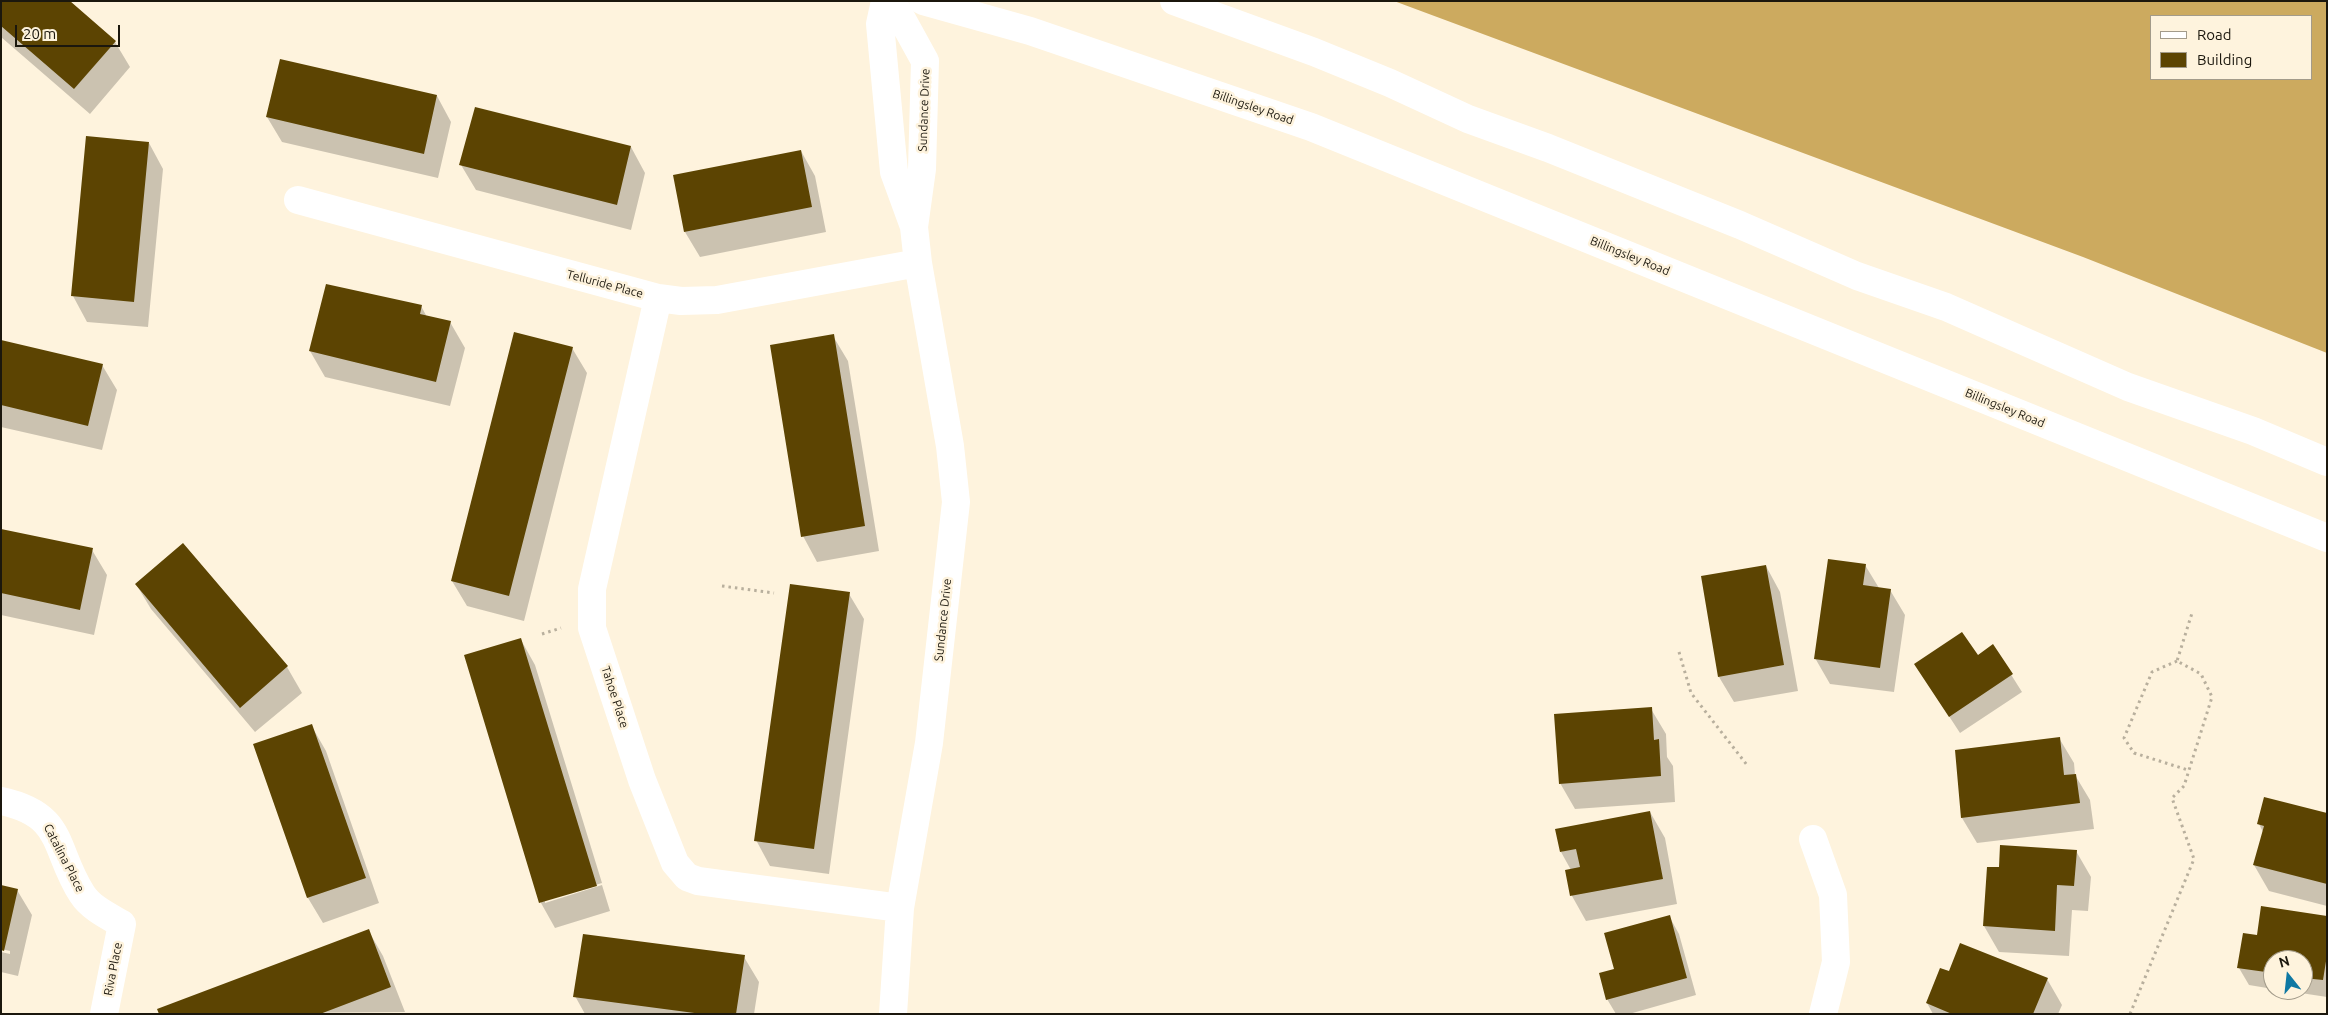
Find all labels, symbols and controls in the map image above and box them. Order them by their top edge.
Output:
scale bar [18,15,122,47]
legend [2150,15,2313,80]
text: 20 m [23,25,56,42]
text: Road [2197,26,2232,43]
text: Building [2197,51,2252,68]
street label: Sundance Drive [915,68,933,152]
street label: Billingsley Road [1211,86,1295,128]
street label: Billingsley Road [1588,233,1672,279]
street label: Telluride Place [565,267,645,301]
street label: Billingsley Road [1963,385,2047,431]
street label: Sundance Drive [931,578,955,662]
street label: Tahoe Place [598,664,632,730]
street label: Catalina Place [41,821,87,895]
street label: Riva Place [101,941,125,997]
north arrow [2263,950,2313,1000]
text: N [2277,952,2291,971]

